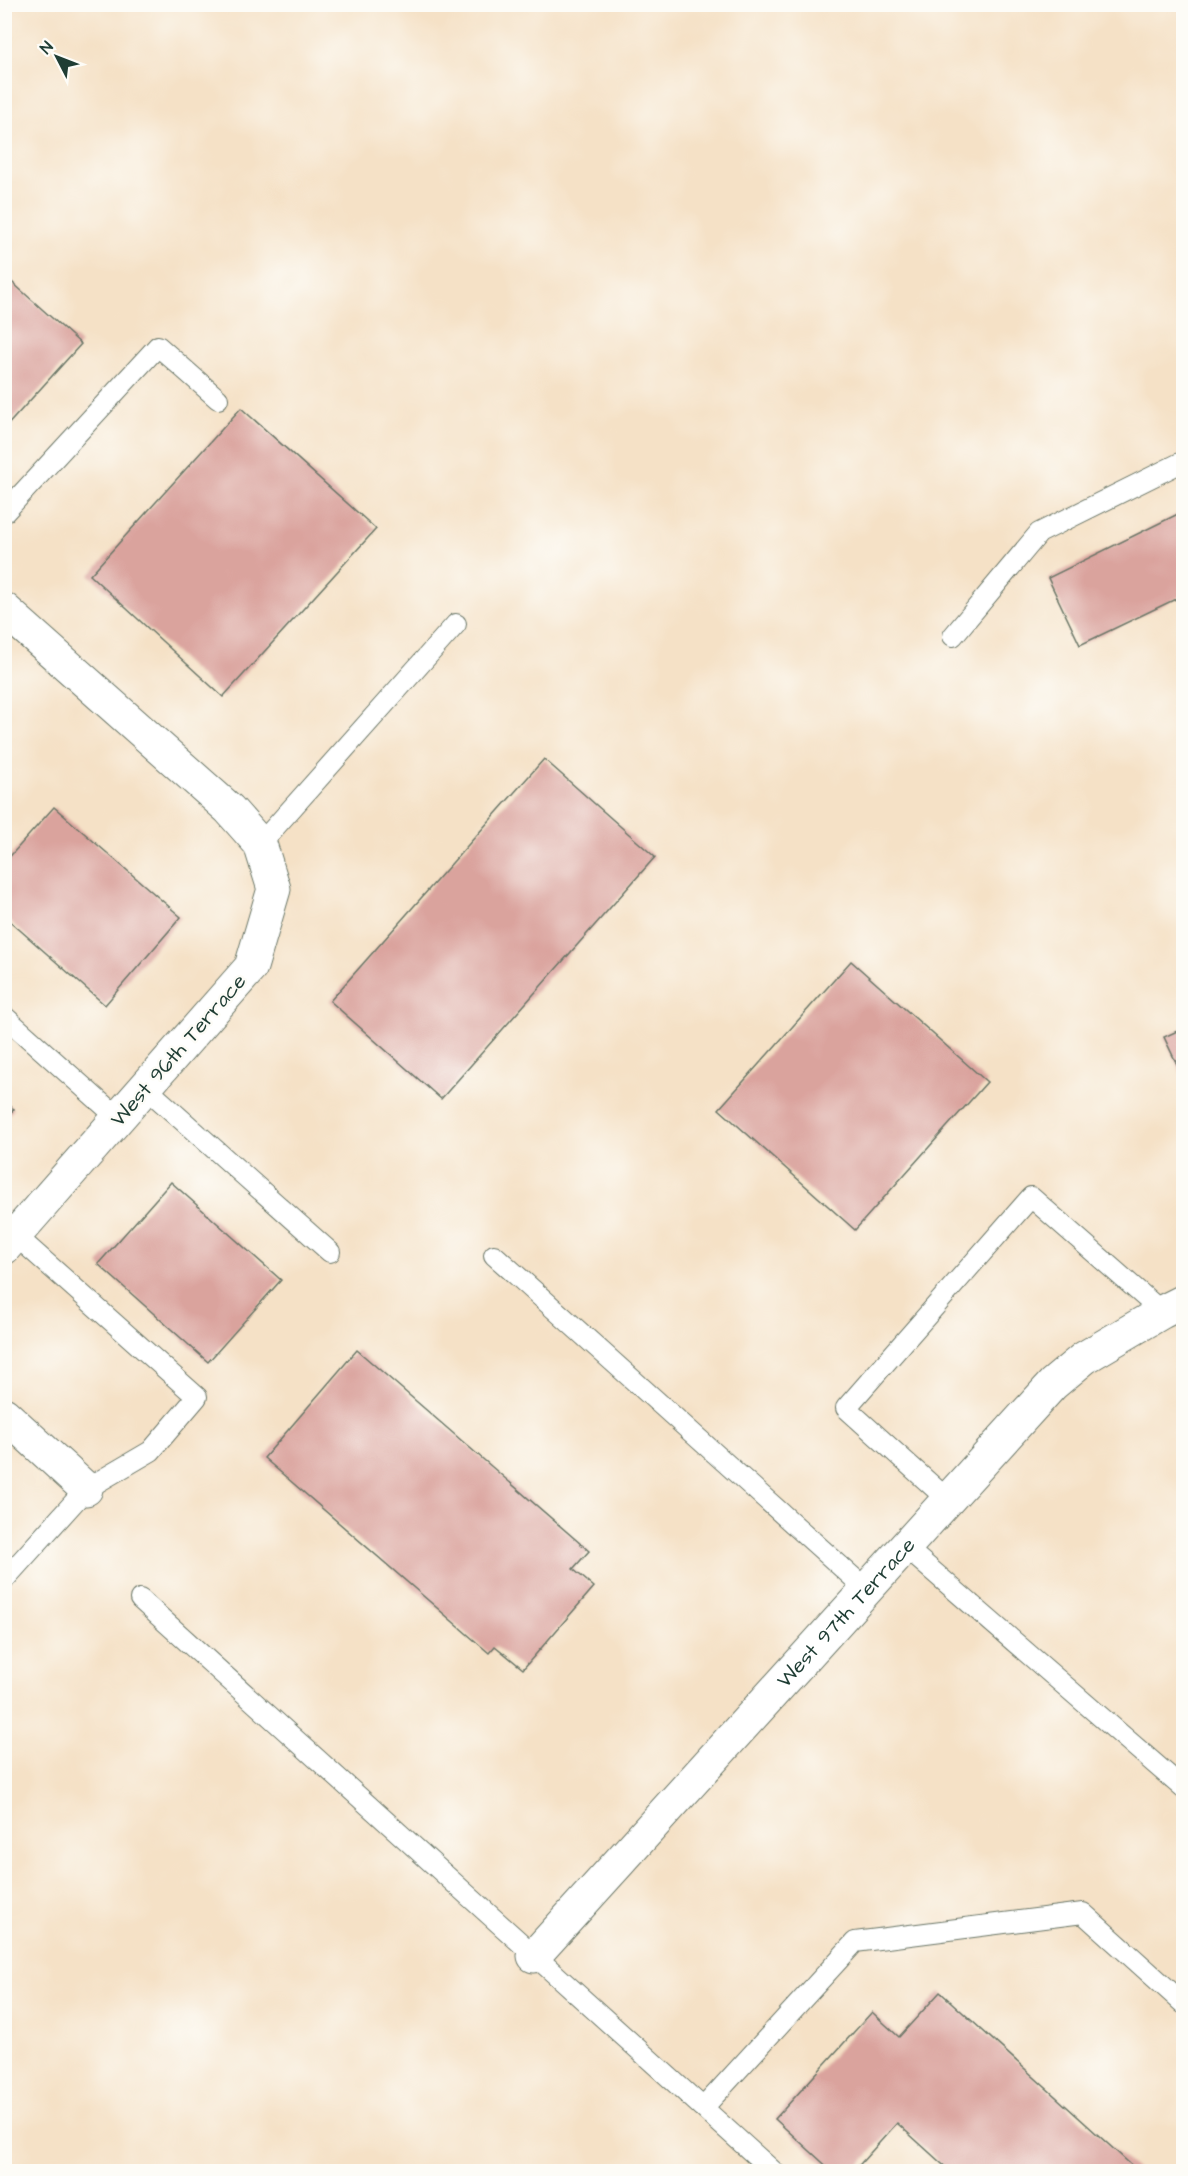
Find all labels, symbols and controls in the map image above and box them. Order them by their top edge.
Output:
north arrow [27,27,87,87]
text: N [35,37,58,59]
street label: West 96th Terrace [104,968,253,1133]
street label: West 97th Terrace [770,1531,922,1694]

